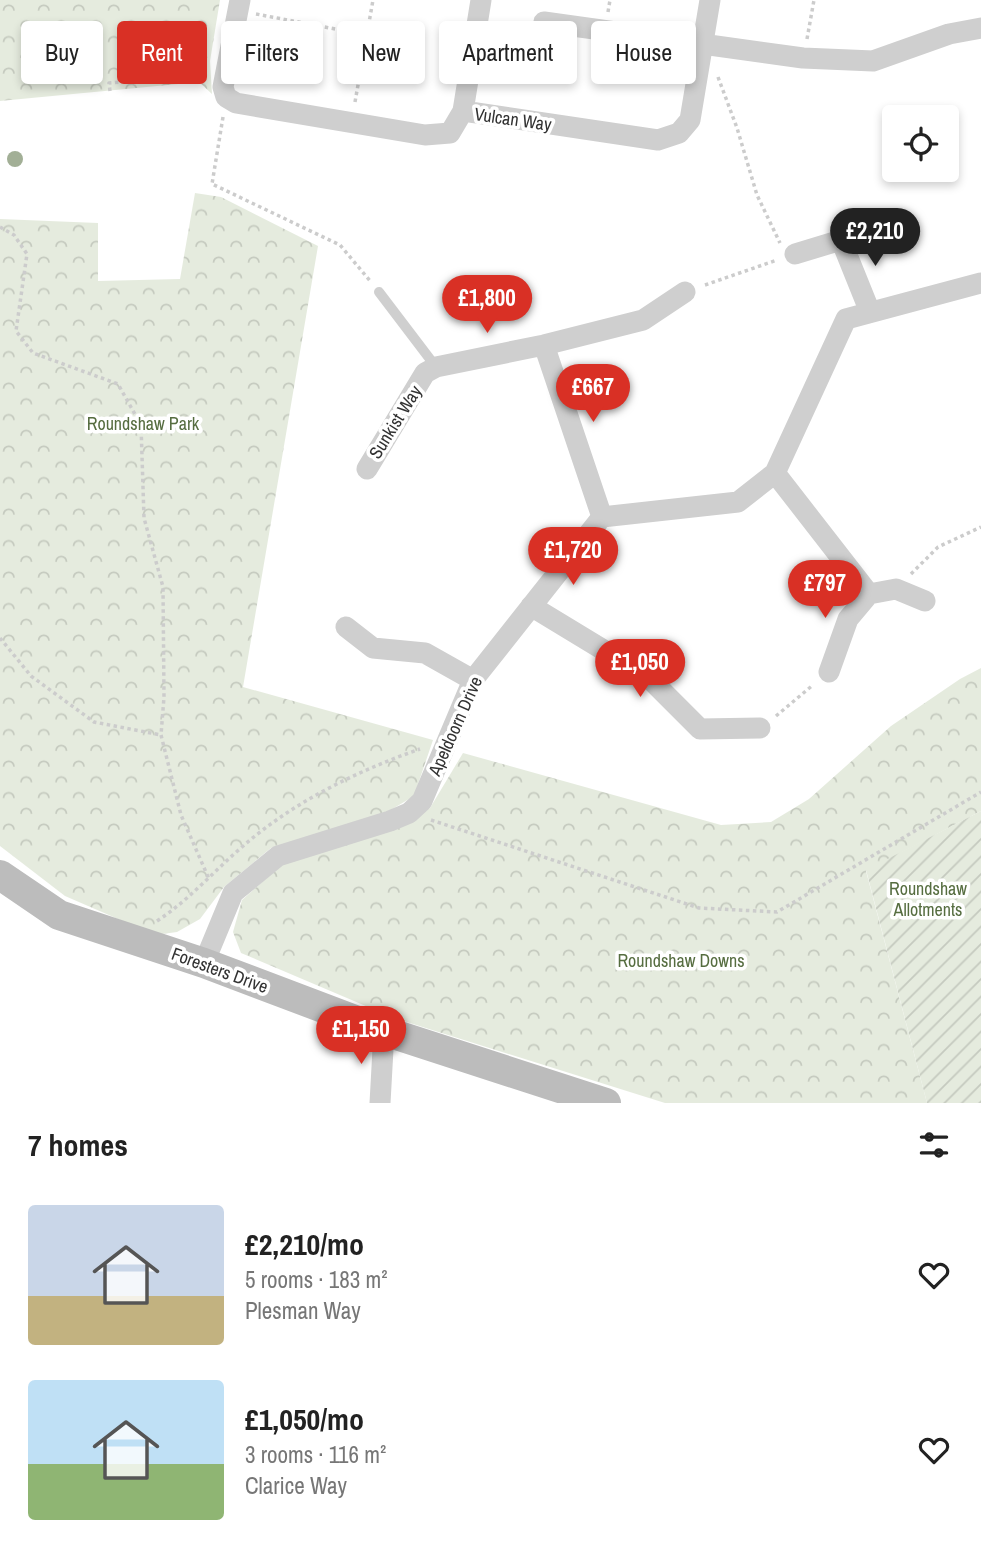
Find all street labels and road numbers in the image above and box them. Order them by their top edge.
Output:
street label: Vulcan Way [473,101,554,137]
street label: Sunkist Way [363,380,428,464]
street label: Apeldoorn Drive [421,672,488,781]
street label: Foresters Drive [168,941,272,999]

